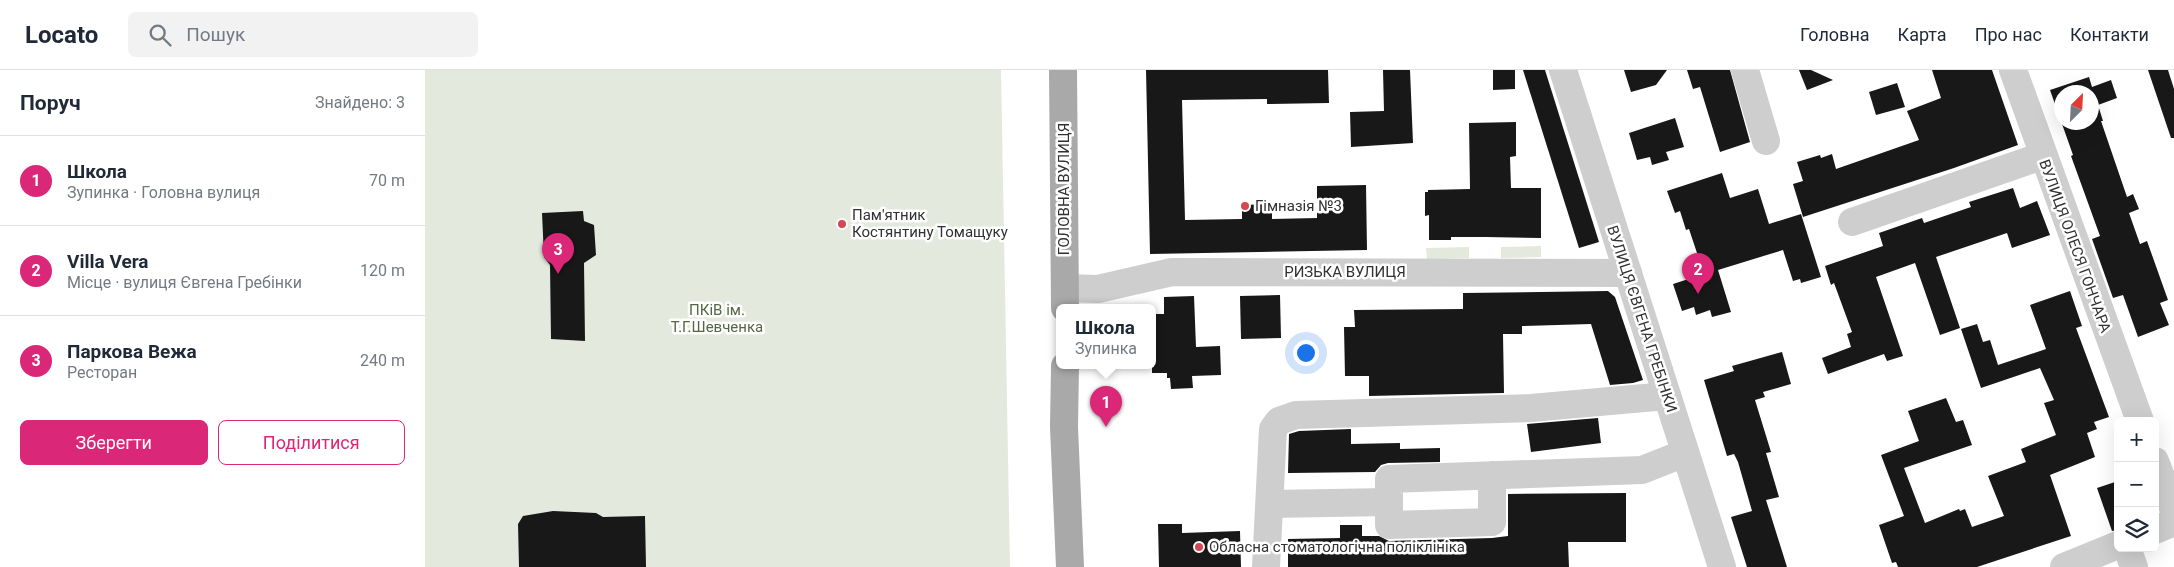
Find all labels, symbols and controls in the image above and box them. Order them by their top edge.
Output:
search box [128,12,478,57]
text: Locato [25,21,98,49]
icon: search [146,21,174,49]
text: Пошук [186,23,245,46]
text: Головна [1800,24,1870,45]
text: Карта [1898,24,1947,45]
text: Про нас [1975,24,2042,45]
text: Контакти [2070,24,2149,45]
north arrow [2054,85,2099,130]
text: Поруч [20,91,81,115]
text: Знайдено: 3 [315,93,405,112]
street label: ГОЛОВНА ВУЛИЦЯ [1055,123,1073,255]
street label: ВУЛИЦЯ ОЛЕСЯ ГОНЧАРА [2035,157,2115,335]
text: Школа [67,160,127,183]
text: 1 [31,171,41,190]
text: 70 m [369,171,405,190]
text: Зупинка · Головна вулиця [67,183,260,202]
place label: Гімназія №3 [1255,197,1342,215]
marker: Гімназія №3 [1239,200,1251,212]
place label: Пам'ятник Костянтину Томащуку [852,206,1008,241]
marker: Пам'ятник Костянтину Томащуку [836,218,848,230]
street label: ВУЛИЦЯ ЄВГЕНА ГРЕБІНКИ [1603,223,1681,415]
pin: 3 [542,233,574,274]
text: Villa Vera [67,250,148,273]
pin: 2 [1682,253,1714,294]
text: 2 [31,261,41,280]
text: 120 m [360,261,405,280]
street label: РИЗЬКА ВУЛИЦЯ [1284,263,1406,281]
text: Місце · вулиця Євгена Гребінки [67,273,302,292]
park label: ПКіВ ім. Т.Г.Шевченка [671,301,763,336]
popup [1056,304,1156,369]
text: Школа [1075,316,1135,339]
text: Зупинка [1075,339,1137,358]
text: Паркова Вежа [67,340,197,363]
your location [1293,340,1319,366]
text: 3 [31,351,41,370]
text: 240 m [360,351,405,370]
text: Ресторан [67,363,137,382]
pin: 1 [1090,386,1122,427]
map controls [2114,417,2159,552]
button: + [2114,417,2159,462]
button: Зберегти [20,420,208,465]
button: Поділитися [218,420,405,465]
button: − [2114,462,2159,507]
button: layers [2114,507,2159,552]
place label: Обласна стоматологічна поліклініка [1209,538,1465,556]
marker: Обласна стоматологічна поліклініка [1193,541,1205,553]

